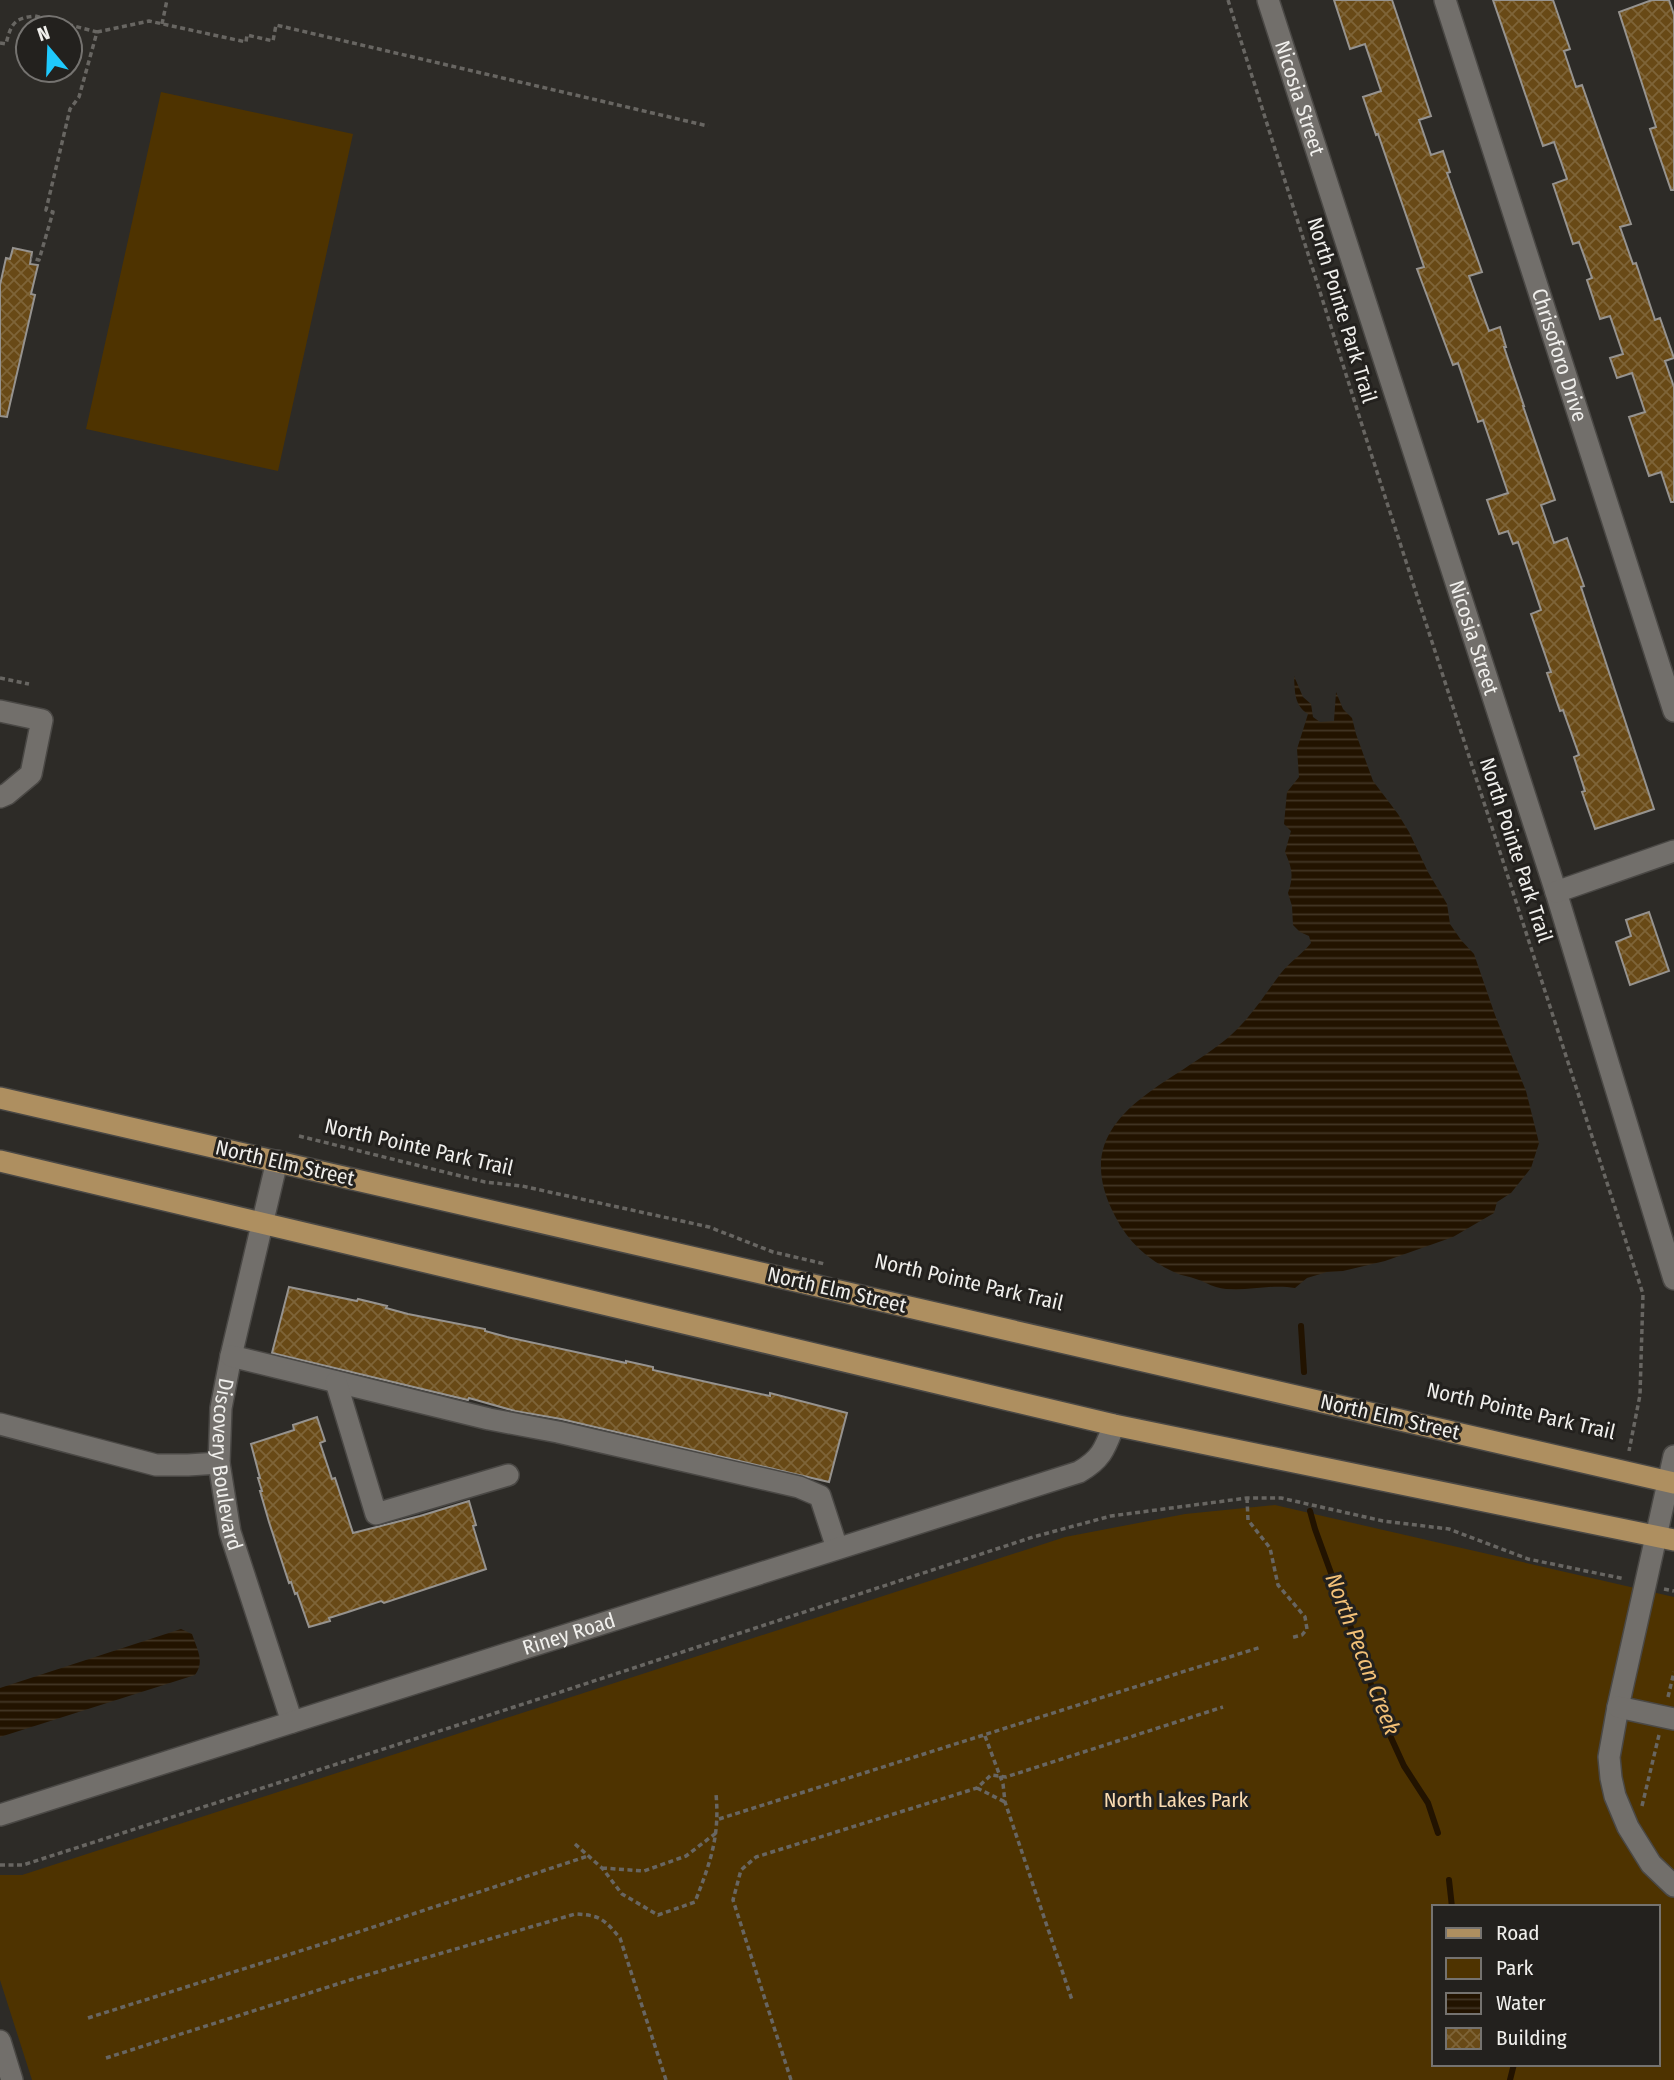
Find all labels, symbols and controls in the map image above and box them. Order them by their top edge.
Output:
north arrow [14,14,84,84]
text: N [34,21,53,46]
street label: Nicosia Street [1269,37,1330,159]
street label: North Pointe Park Trail [1301,214,1383,406]
street label: Chrisoforo Drive [1526,285,1593,425]
street label: Nicosia Street [1443,577,1505,698]
street label: North Pointe Park Trail [1474,754,1558,946]
street label: North Pointe Park Trail [322,1113,516,1181]
street label: North Elm Street [213,1134,357,1192]
street label: North Pointe Park Trail [872,1248,1066,1316]
street label: North Elm Street [765,1261,909,1319]
street label: Discovery Boulevard [206,1376,248,1554]
street label: North Pointe Park Trail [1424,1377,1618,1445]
street label: North Elm Street [1318,1388,1462,1446]
water label: North Pecan Creek [1319,1569,1407,1739]
street label: Riney Road [519,1607,619,1661]
park label: North Lakes Park [1104,1787,1249,1813]
legend [1432,1905,1660,2066]
text: Road [1496,1920,1540,1946]
text: Park [1496,1955,1534,1981]
text: Water [1496,1990,1546,2016]
text: Building [1496,2025,1567,2051]

